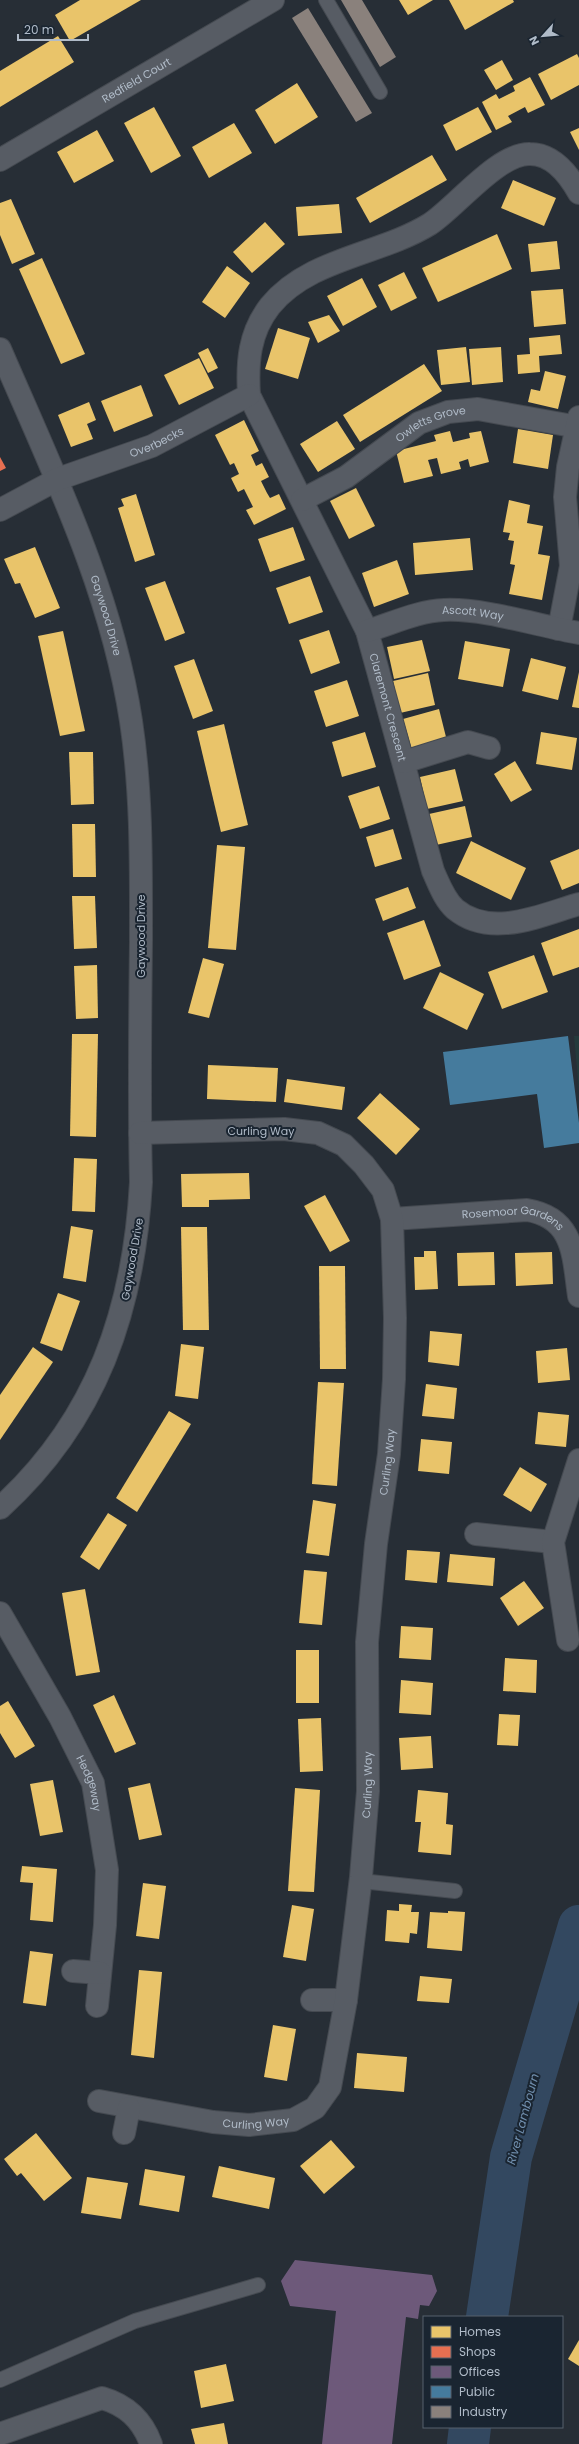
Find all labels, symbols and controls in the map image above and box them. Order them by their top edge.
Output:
scale bar [18,16,88,42]
north arrow [523,16,563,56]
text: 20 m [24,21,54,38]
text: N [525,33,543,48]
street label: Redfield Court [99,53,174,107]
street label: Owletts Grove [392,402,467,446]
street label: Overbecks [127,423,187,461]
street label: Gaywood Drive [86,573,126,657]
street label: Ascott Way [441,602,506,625]
street label: Claremont Crescent [365,651,410,763]
street label: Gaywood Drive [133,894,149,978]
street label: Curling Way [228,1123,295,1139]
street label: Rosemoor Gardens [461,1202,568,1234]
street label: Gaywood Drive [117,1216,147,1301]
street label: Curling Way [375,1427,399,1496]
street label: Curling Way [358,1751,376,1819]
street label: Hedgeway [72,1752,106,1813]
water label: River Lambourn [502,2071,543,2166]
street label: Curling Way [222,2112,291,2133]
legend [423,2316,563,2428]
text: Homes [459,2323,501,2340]
text: Shops [459,2343,496,2360]
text: Offices [459,2363,500,2380]
text: Public [459,2383,495,2400]
text: Industry [459,2403,508,2420]

